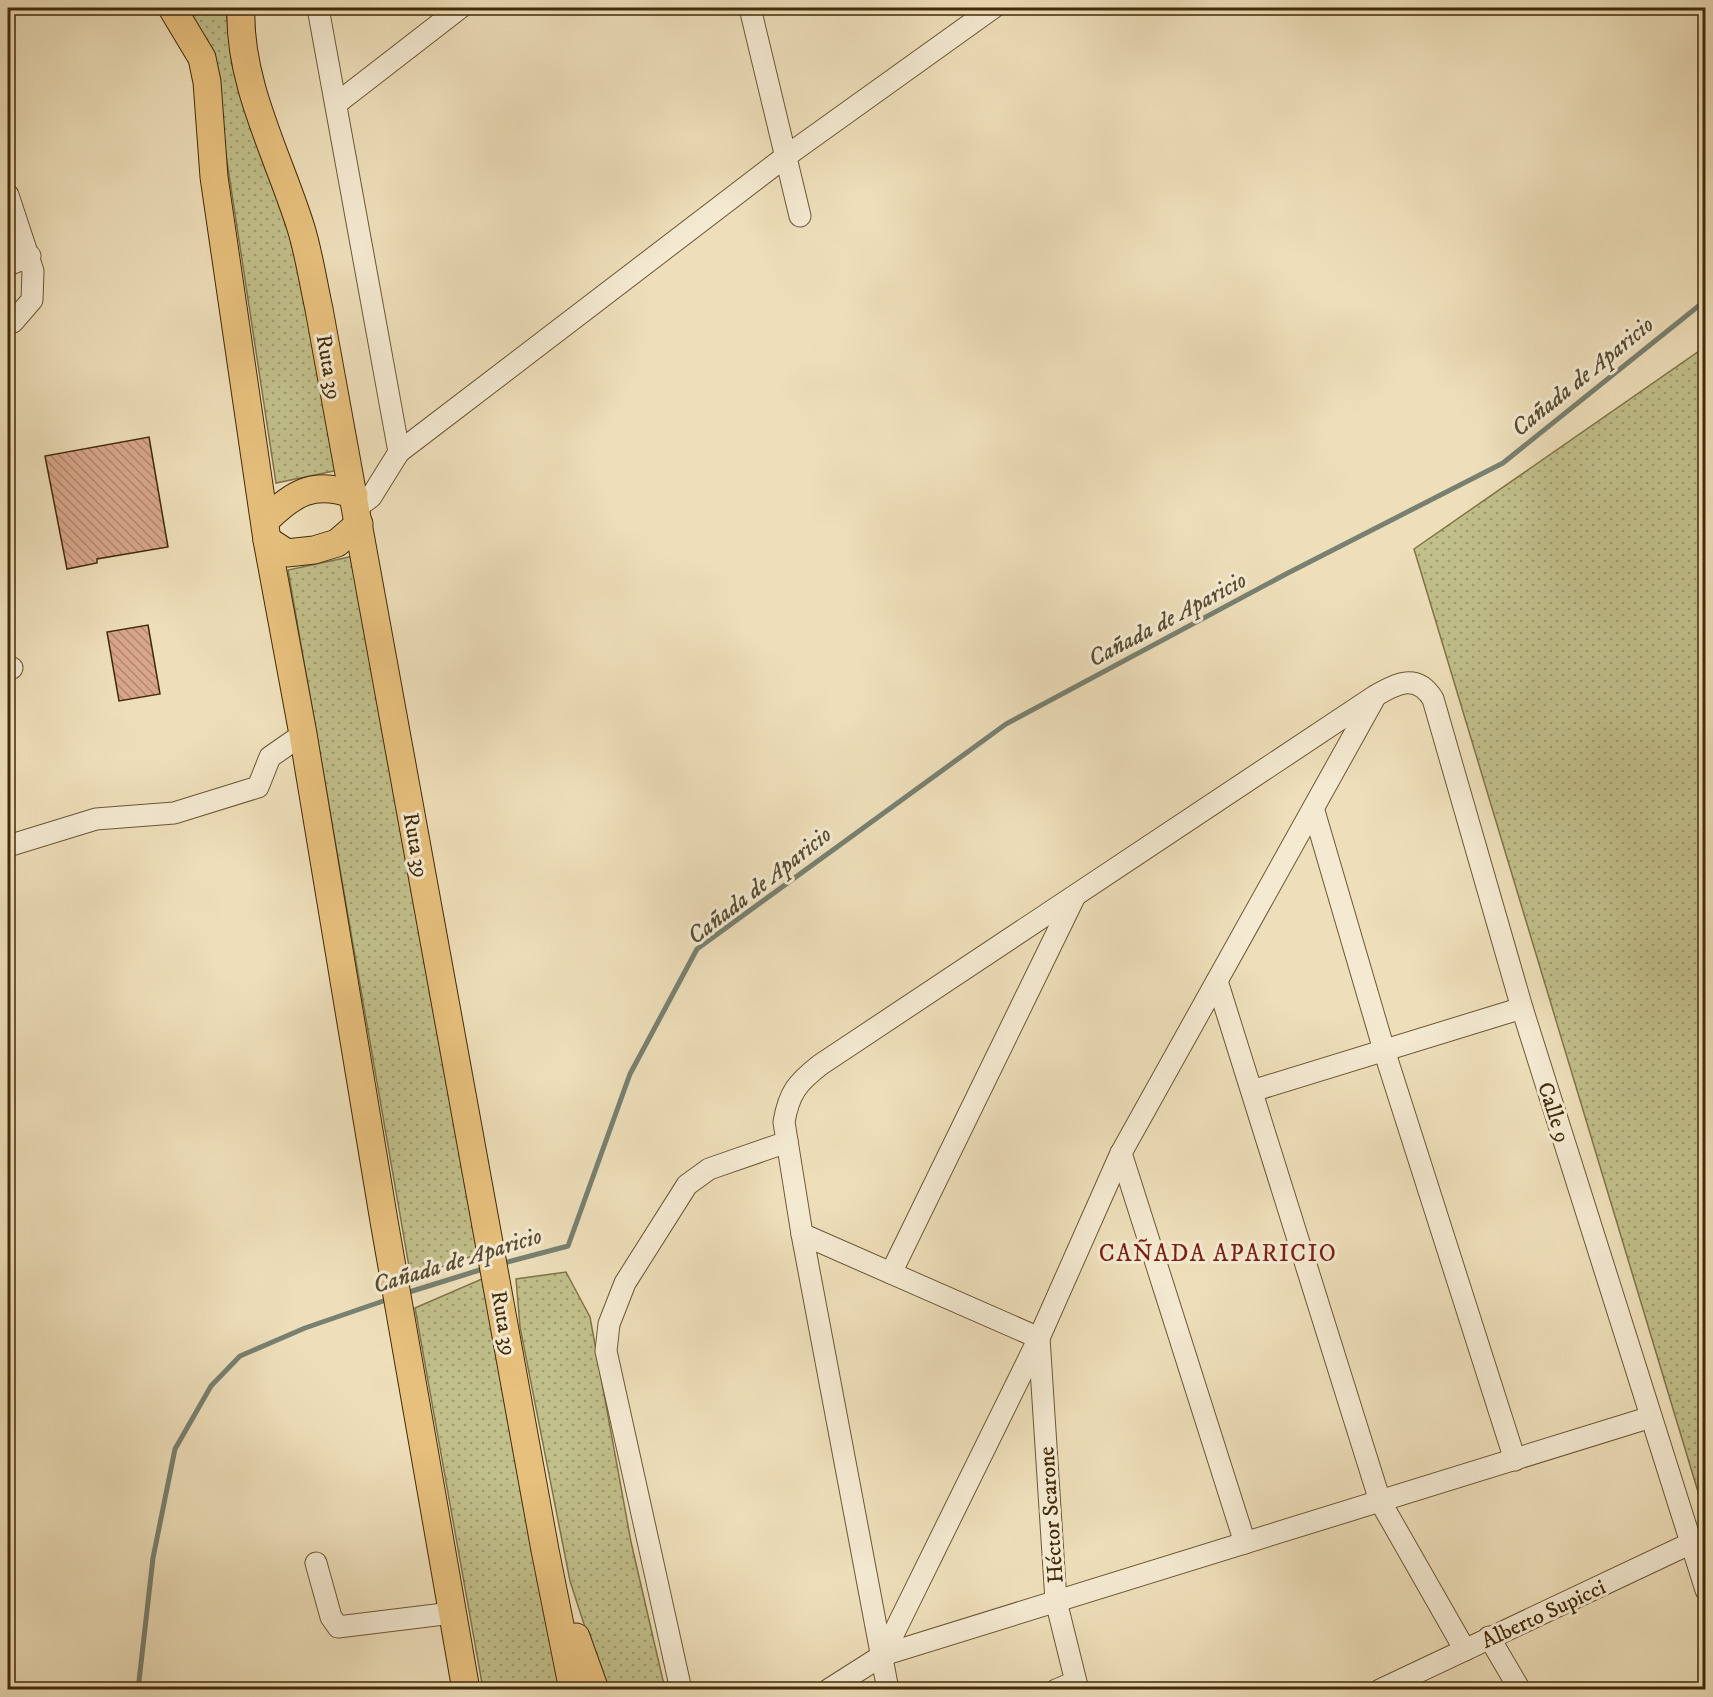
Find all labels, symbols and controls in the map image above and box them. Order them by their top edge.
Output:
water label: Cañada de Aparicio [1505,310,1660,444]
street label: Ruta 39 [310,333,348,402]
water label: Cañada de Aparicio [1083,565,1252,674]
street label: Ruta 39 [397,811,435,880]
water label: Cañada de Aparicio [681,820,838,952]
street label: Calle 9 [1531,1079,1576,1146]
water label: Cañada de Aparicio [369,1221,546,1301]
district label: CAÑADA APARICIO [1099,1238,1337,1269]
street label: Ruta 39 [485,1289,523,1358]
street label: Héctor Scarone [1033,1446,1070,1584]
street label: Alberto Supicci [1477,1574,1610,1655]

